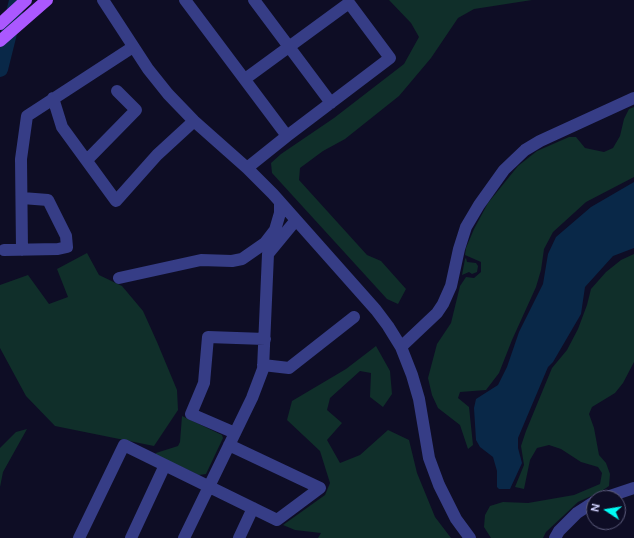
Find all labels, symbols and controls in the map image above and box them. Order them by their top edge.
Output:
north arrow [586,490,626,530]
text: N [588,502,603,513]

